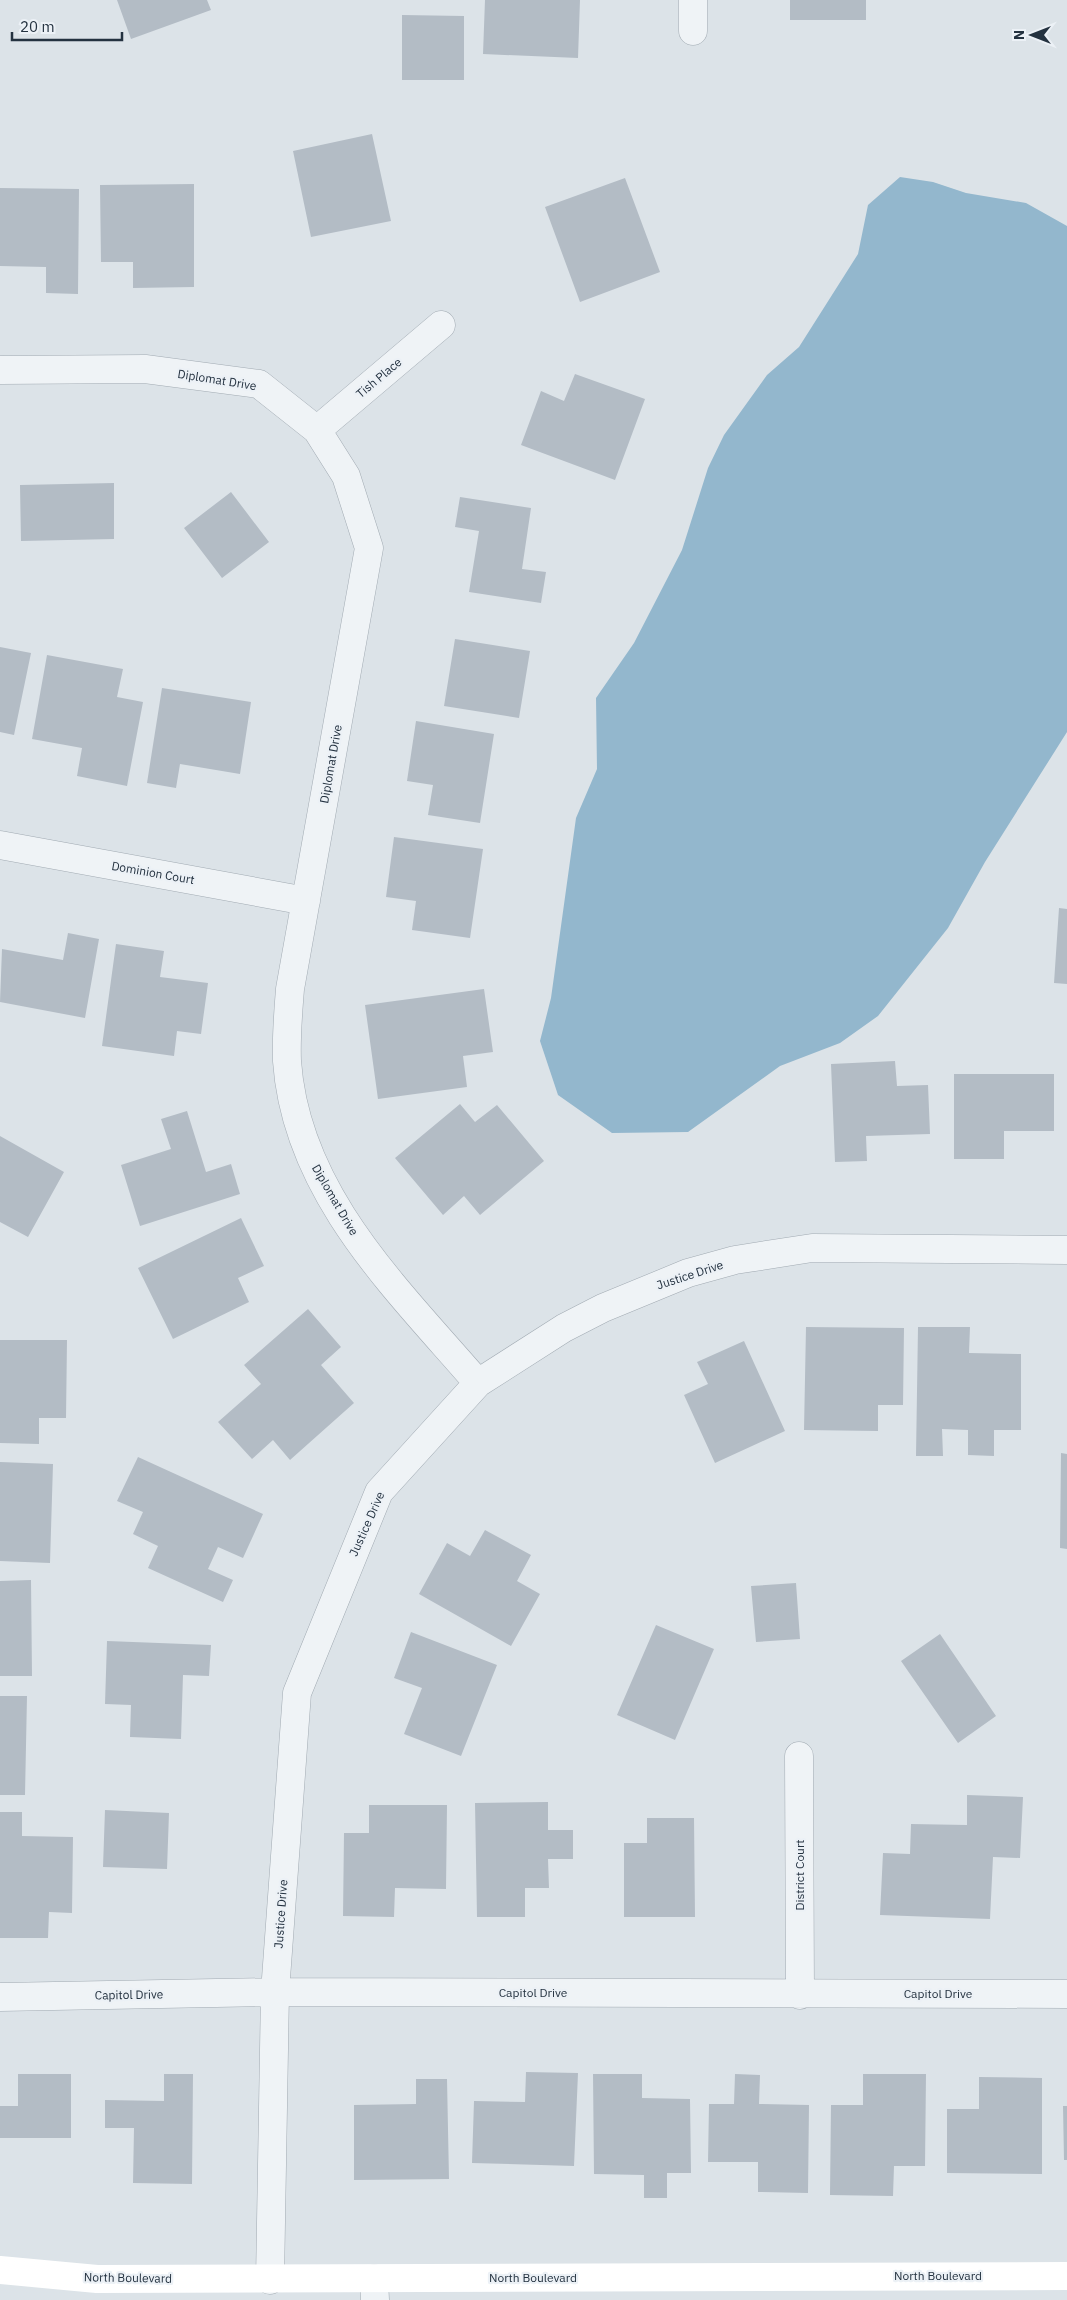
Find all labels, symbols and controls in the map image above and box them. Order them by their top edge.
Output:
scale bar [12,10,122,42]
north arrow [1007,10,1057,60]
text: 20 m [20,17,55,36]
text: N [1010,30,1028,40]
street label: Tish Place [353,354,405,401]
street label: Diplomat Drive [177,366,258,393]
street label: Diplomat Drive [316,723,345,805]
street label: Dominion Court [110,858,196,887]
street label: Diplomat Drive [309,1161,362,1238]
street label: Justice Drive [655,1257,725,1292]
street label: Justice Drive [346,1489,388,1558]
street label: District Court [792,1839,807,1911]
street label: Justice Drive [271,1879,290,1949]
street label: Capitol Drive [499,1985,568,2000]
street label: Capitol Drive [95,1986,164,2003]
street label: Capitol Drive [904,1986,973,2001]
street label: North Boulevard [894,2268,982,2283]
street label: North Boulevard [84,2269,172,2286]
street label: North Boulevard [489,2270,577,2285]

